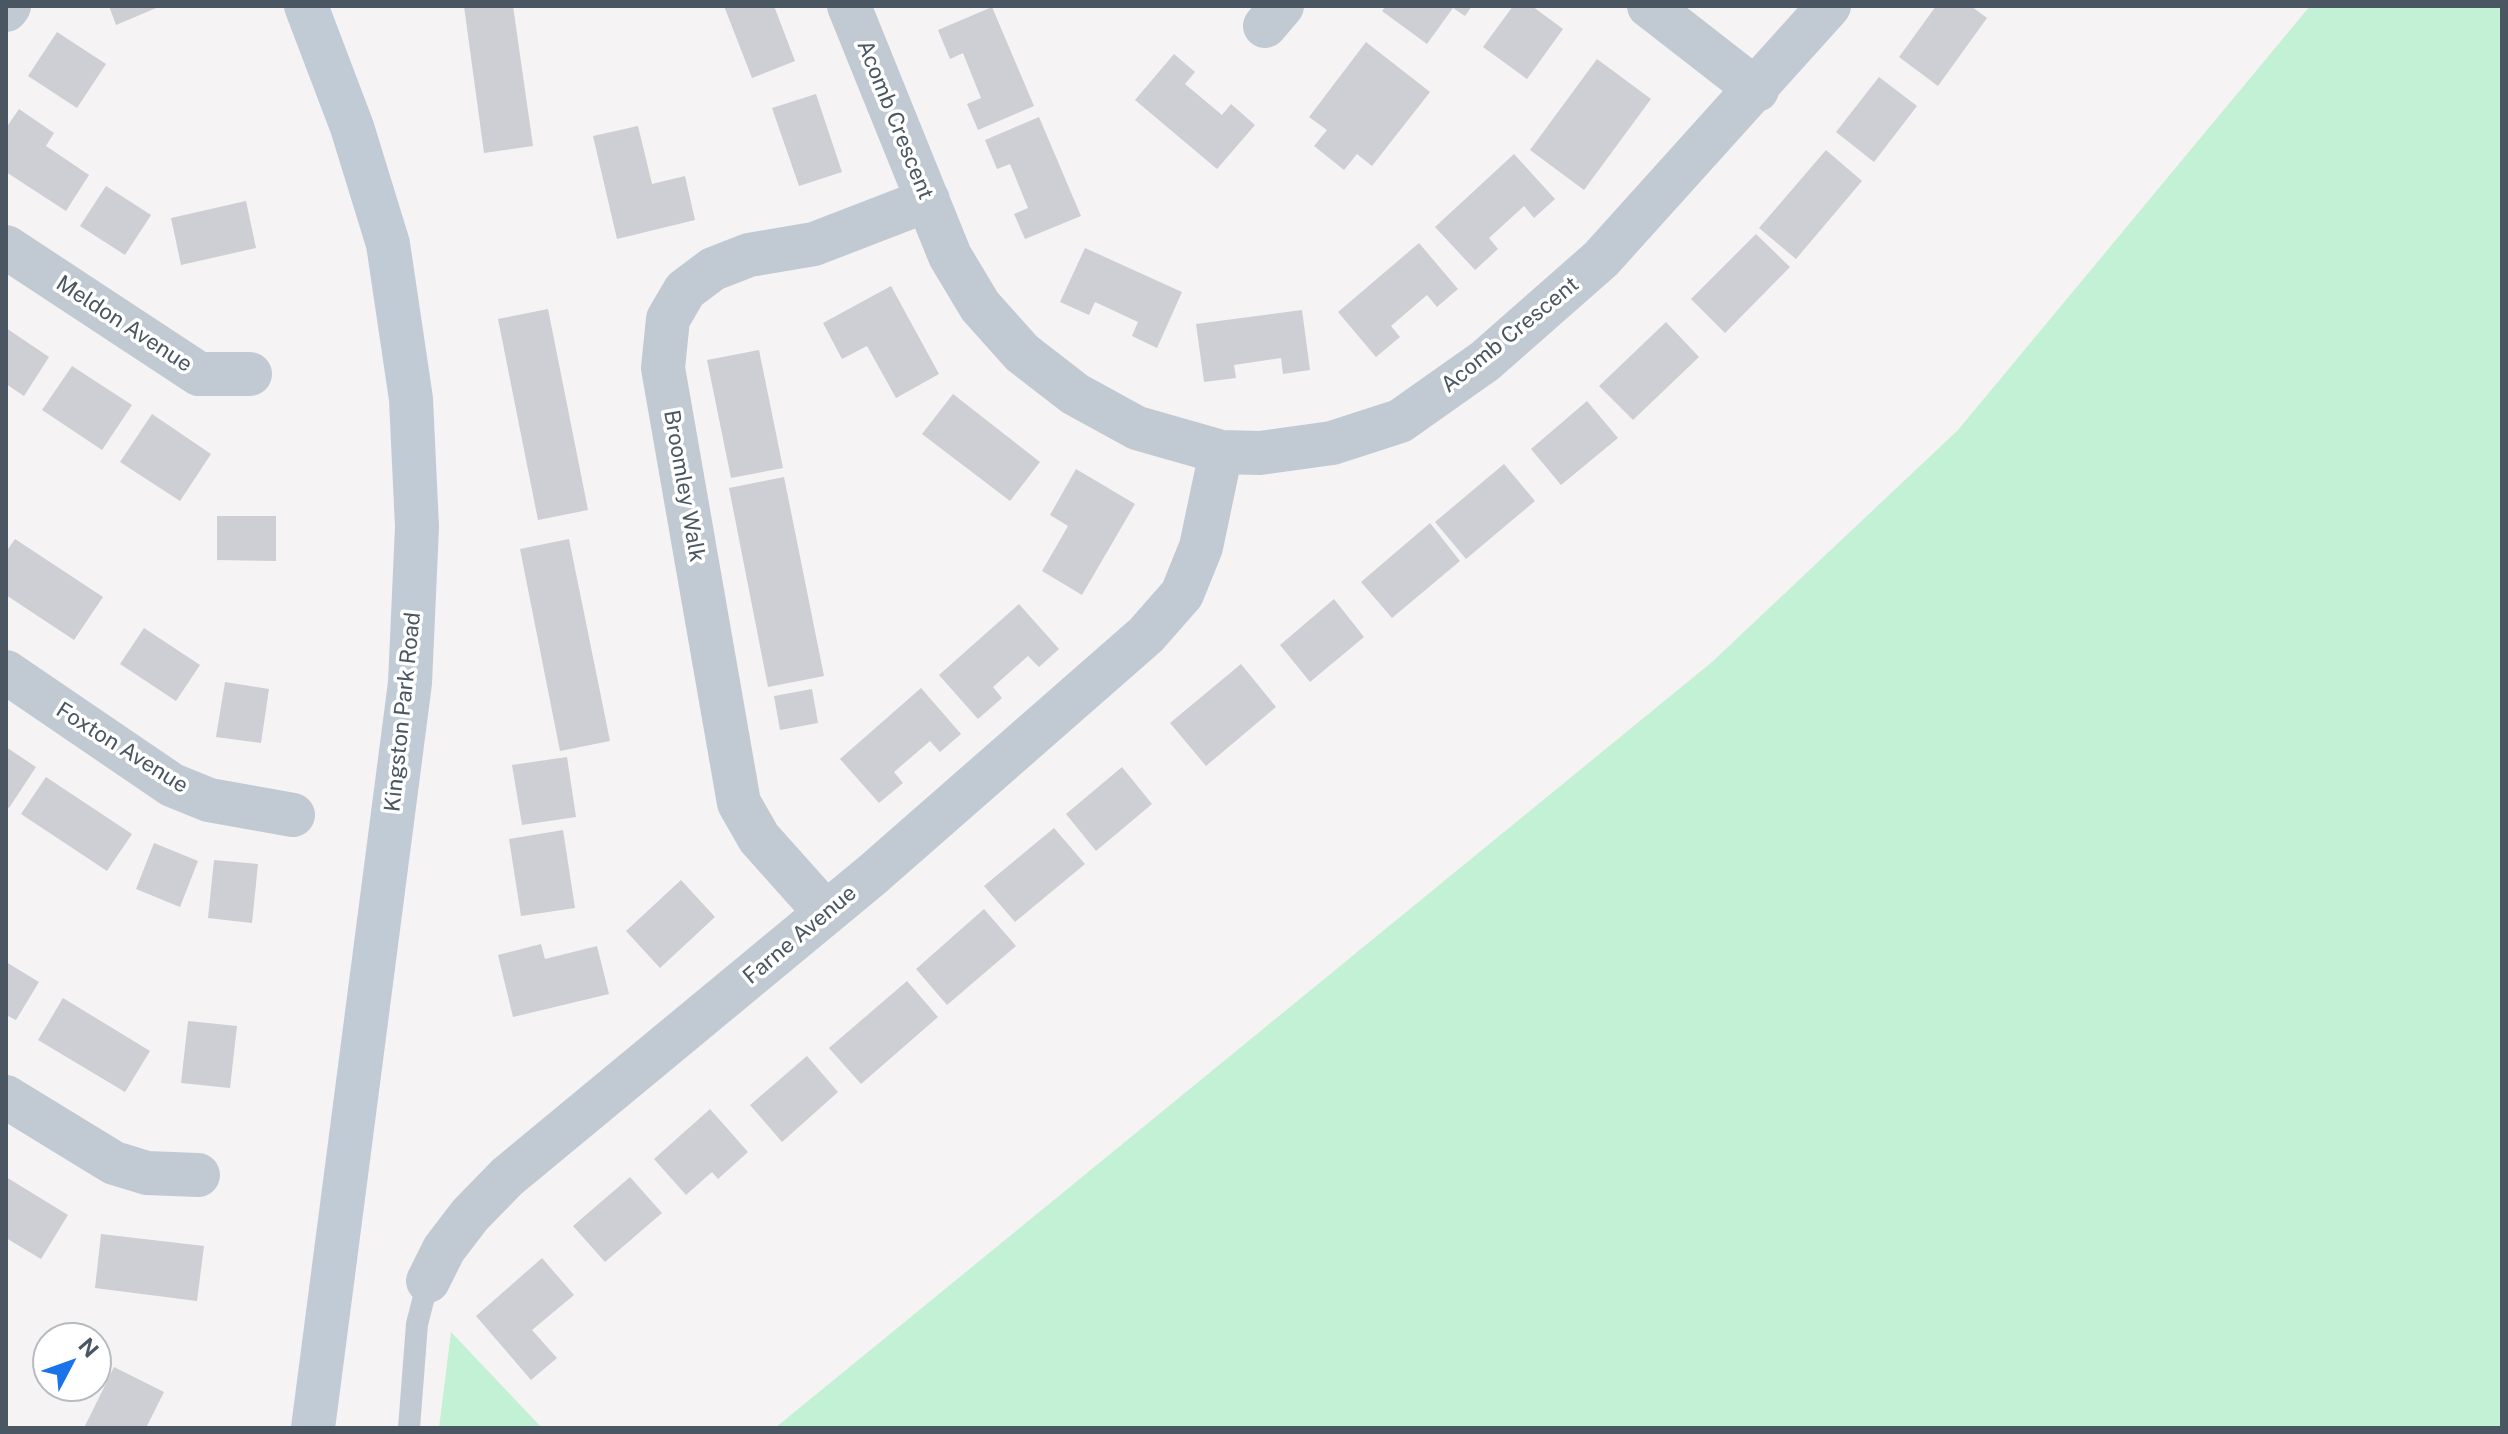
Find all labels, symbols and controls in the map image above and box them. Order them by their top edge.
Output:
street label: Acomb Crescent [851,37,939,203]
street label: Meldon Avenue [51,270,197,378]
street label: Acomb Crescent [1436,271,1584,399]
street label: Broomley Walk [658,408,710,564]
street label: Kingston Park Road [379,611,427,813]
street label: Foxton Avenue [51,697,193,799]
street label: Farne Avenue [738,880,862,990]
north arrow [32,1322,112,1402]
text: N [73,1333,104,1363]

